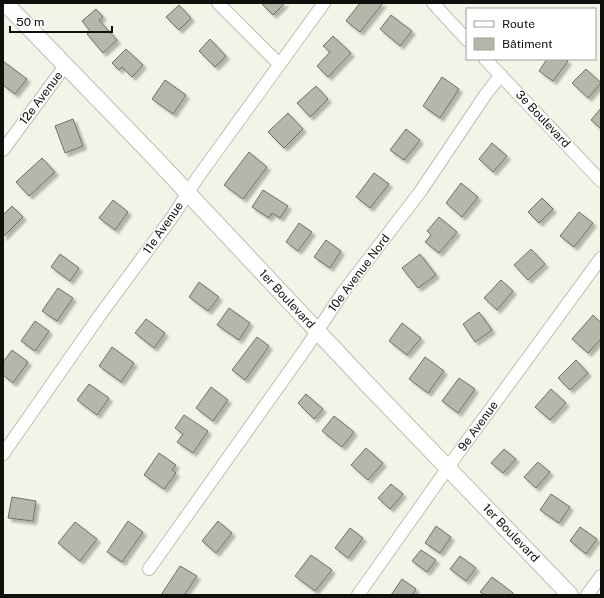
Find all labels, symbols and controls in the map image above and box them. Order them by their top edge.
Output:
scale bar [10,8,112,34]
legend [466,8,596,60]
text: 50 m [16,15,44,29]
text: Route [502,17,535,31]
text: Bâtiment [502,37,553,51]
street label: 12e Avenue [16,69,66,127]
street label: 3e Boulevard [513,87,573,151]
street label: 11e Avenue [140,199,186,257]
street label: 10e Avenue Nord [325,231,393,315]
street label: 1er Boulevard [256,267,318,331]
street label: 9e Avenue [455,398,501,454]
street label: 1er Boulevard [480,501,542,565]

